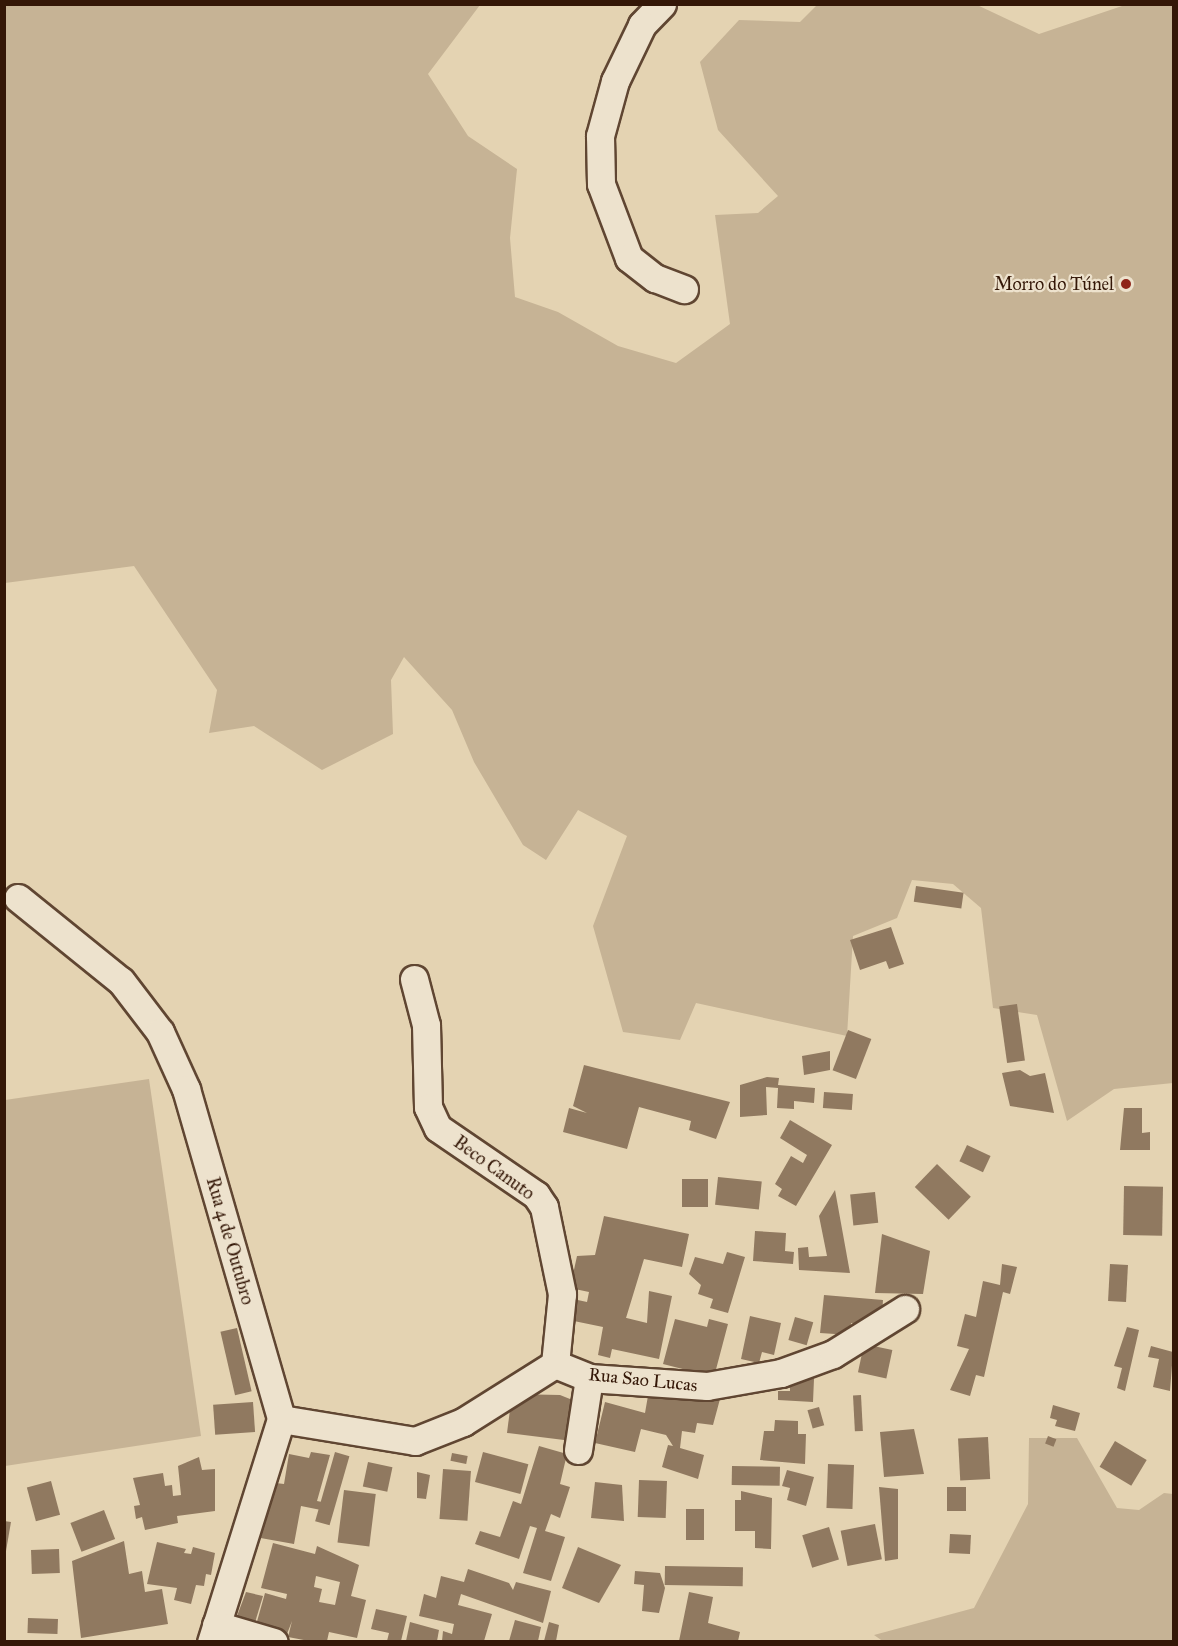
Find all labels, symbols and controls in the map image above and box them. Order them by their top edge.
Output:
place label: Morro do Túnel [994,273,1114,295]
marker: Morro do Túnel [1119,277,1133,291]
street label: Beco Canuto [449,1131,539,1205]
street label: Rua 4 de Outubro [201,1175,259,1307]
street label: Rua Sao Lucas [588,1364,698,1396]

